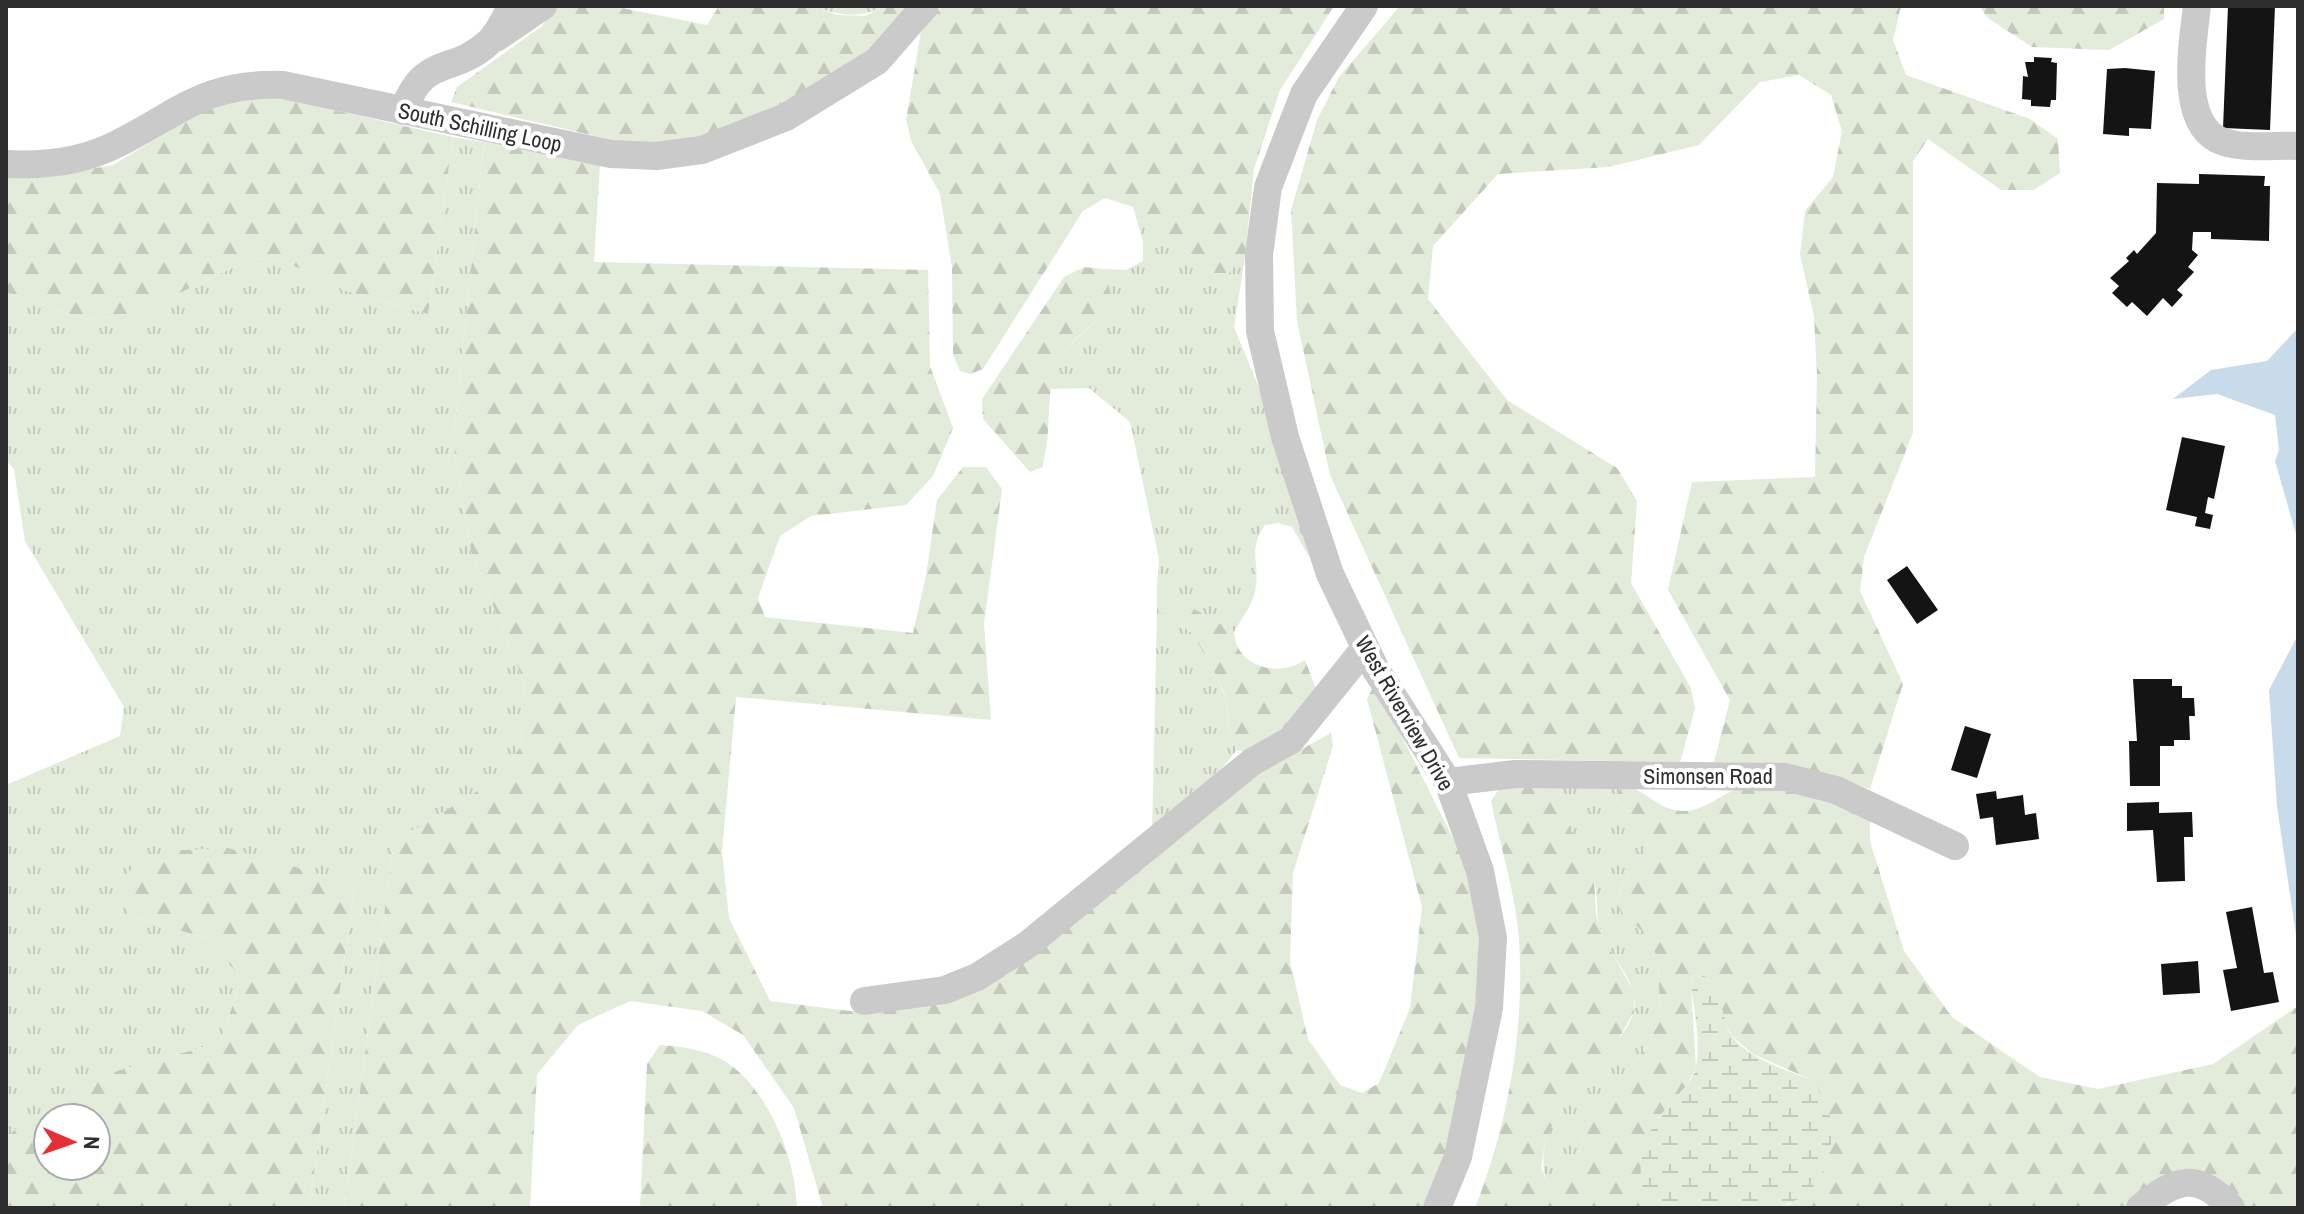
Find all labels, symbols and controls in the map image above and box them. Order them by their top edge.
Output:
street label: South Schilling Loop [395,95,565,159]
street label: West Riverview Drive [1348,630,1462,796]
street label: Simonsen Road [1643,761,1773,791]
north arrow [32,1102,112,1182]
text: N [77,1136,107,1150]

